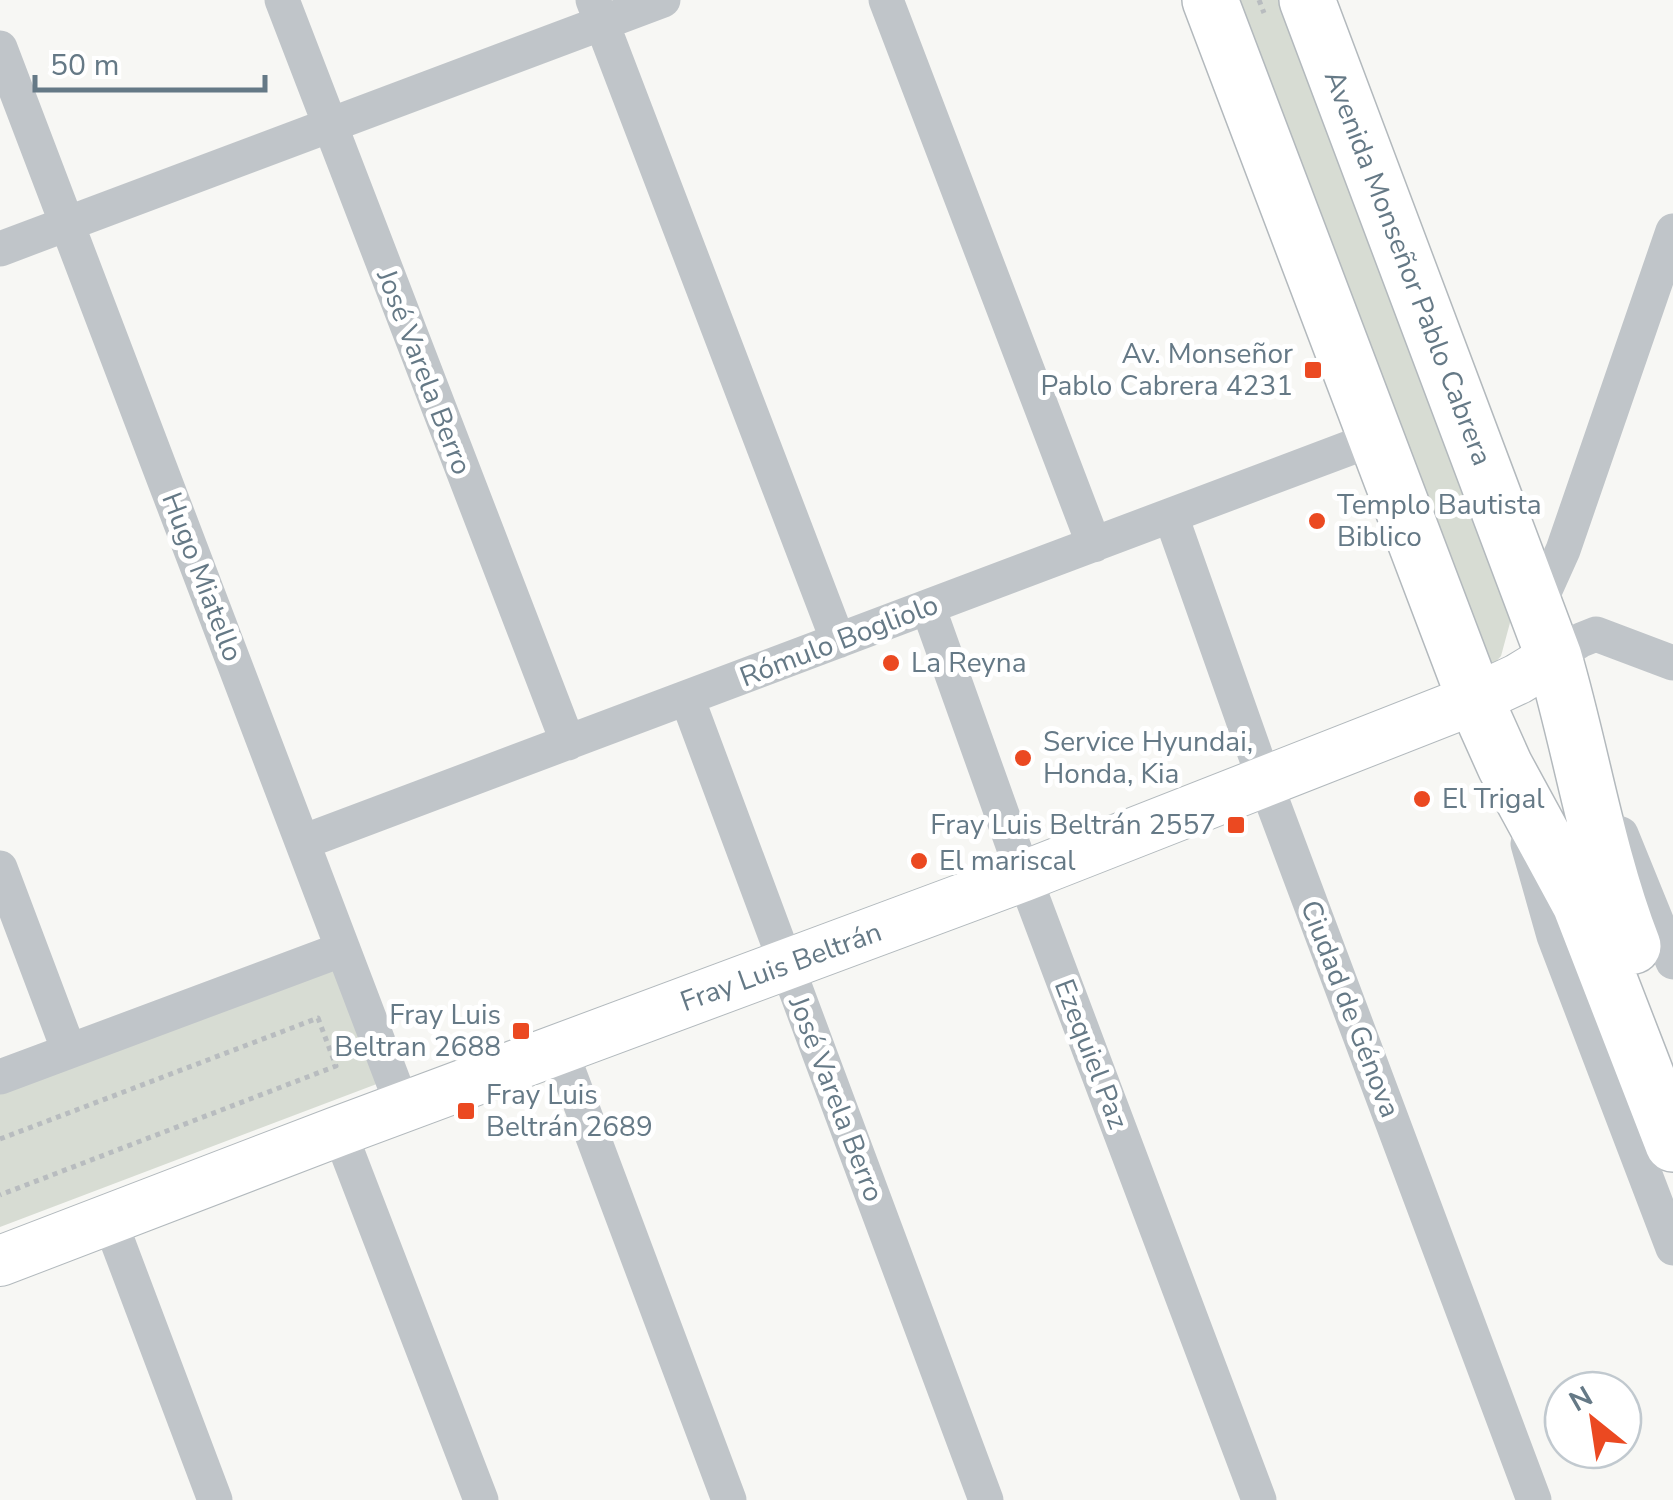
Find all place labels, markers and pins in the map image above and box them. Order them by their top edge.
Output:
place label: Av. Monseñor Pablo Cabrera 4231 [1040,335,1293,405]
marker: Av. Monseñor Pablo Cabrera 4231 [1302,359,1324,381]
place label: Templo Bautista Biblico [1337,486,1542,556]
marker: Templo Bautista Biblico [1306,510,1328,532]
place label: La Reyna [911,644,1027,682]
marker: La Reyna [880,652,902,674]
place label: Service Hyundai, Honda, Kia [1043,723,1253,793]
marker: Service Hyundai, Honda, Kia [1012,747,1034,769]
place label: El Trigal [1442,780,1545,818]
marker: El Trigal [1411,788,1433,810]
place label: Fray Luis Beltrán 2557 [930,806,1216,844]
marker: Fray Luis Beltrán 2557 [1225,814,1247,836]
place label: El mariscal [939,842,1076,880]
marker: El mariscal [908,850,930,872]
place label: Fray Luis Beltran 2688 [334,996,501,1066]
marker: Fray Luis Beltran 2688 [510,1020,532,1042]
place label: Fray Luis Beltrán 2689 [486,1076,653,1146]
marker: Fray Luis Beltrán 2689 [455,1100,477,1122]

